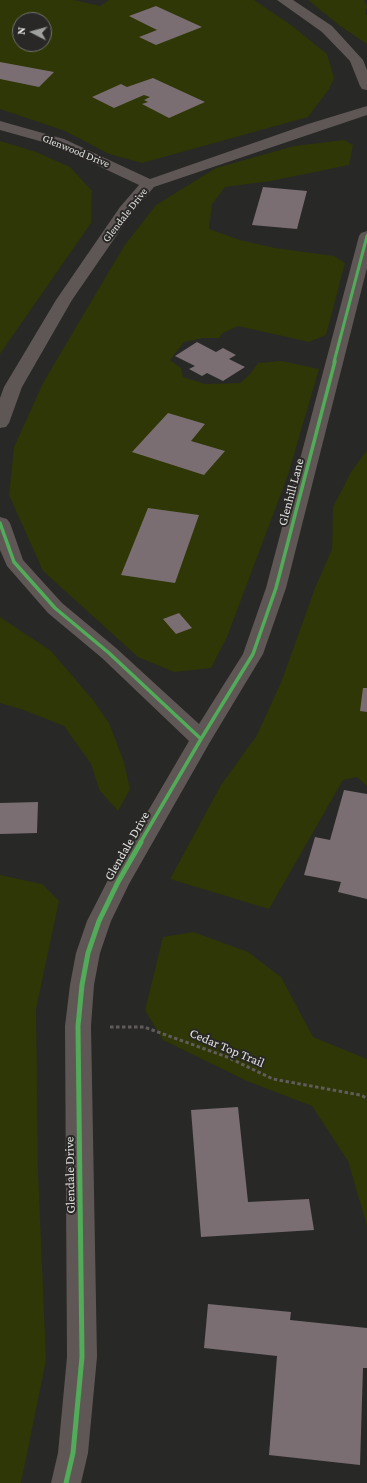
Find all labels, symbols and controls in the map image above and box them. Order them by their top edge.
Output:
north arrow [12,12,52,52]
text: N [15,26,27,35]
street label: Glenwood Drive [40,132,112,170]
street label: Glendale Drive [100,185,150,245]
street label: Glenhill Lane [275,457,307,527]
street label: Glendale Drive [101,809,153,883]
street label: Cedar Top Trail [187,1025,267,1071]
street label: Glendale Drive [62,1136,78,1214]

